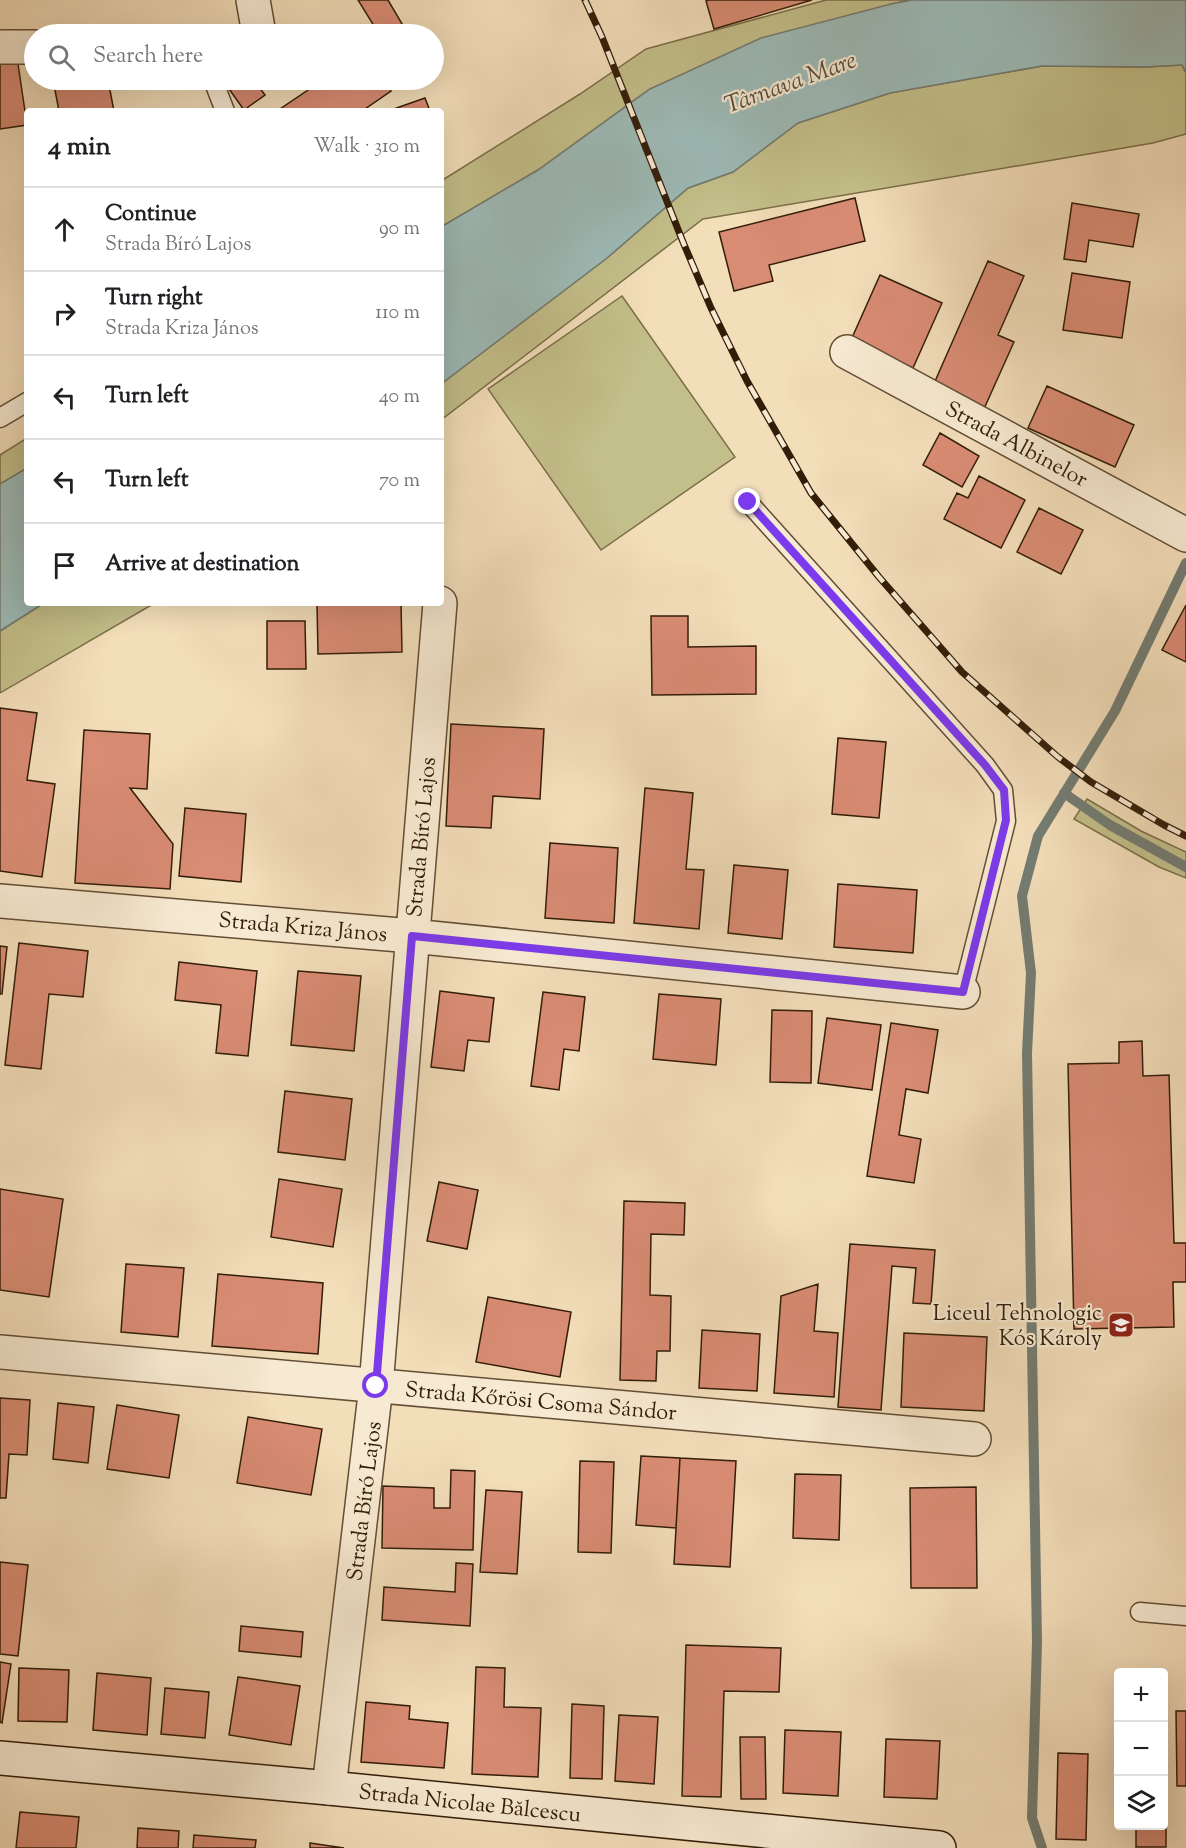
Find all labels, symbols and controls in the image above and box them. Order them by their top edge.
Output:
search box [24,24,444,90]
icon: search [45,41,78,74]
text: Search here [93,41,203,73]
water label: Târnava Mare [720,44,861,123]
text: 4 min [48,129,111,166]
text: Walk · 310 m [313,133,420,162]
text: Continue [105,199,196,231]
icon: ahead [48,213,81,246]
text: 90 m [379,215,420,244]
text: Strada Bíró Lajos [105,231,251,260]
text: Turn right [105,283,202,315]
icon: right [48,297,81,330]
text: 110 m [375,299,420,328]
text: Strada Kriza János [105,315,259,344]
icon: left [48,381,81,414]
text: Turn left [105,381,188,413]
text: 40 m [379,383,420,412]
street label: Strada Albinelor [939,395,1093,497]
icon: left [48,465,81,498]
text: Turn left [105,465,188,497]
text: 70 m [379,467,420,496]
route end [734,488,760,514]
icon: arrive [48,549,81,582]
text: Arrive at destination [105,549,300,581]
street label: Strada Bíró Lajos [400,756,446,919]
street label: Strada Kriza János [217,906,388,952]
place label: Liceul Tehnologic Kós Károly [933,1299,1102,1356]
school or university icon: Liceul Tehnologic Kós Károly [1106,1310,1136,1340]
route start [362,1372,388,1398]
street label: Strada Kőrösi Csoma Sándor [404,1375,678,1431]
street label: Strada Bíró Lajos [340,1420,392,1583]
map controls [1114,1668,1168,1830]
button: + [1114,1668,1168,1722]
button: − [1114,1722,1168,1776]
button: layers [1114,1776,1168,1830]
street label: Strada Nicolae Bălcescu [357,1777,583,1833]

